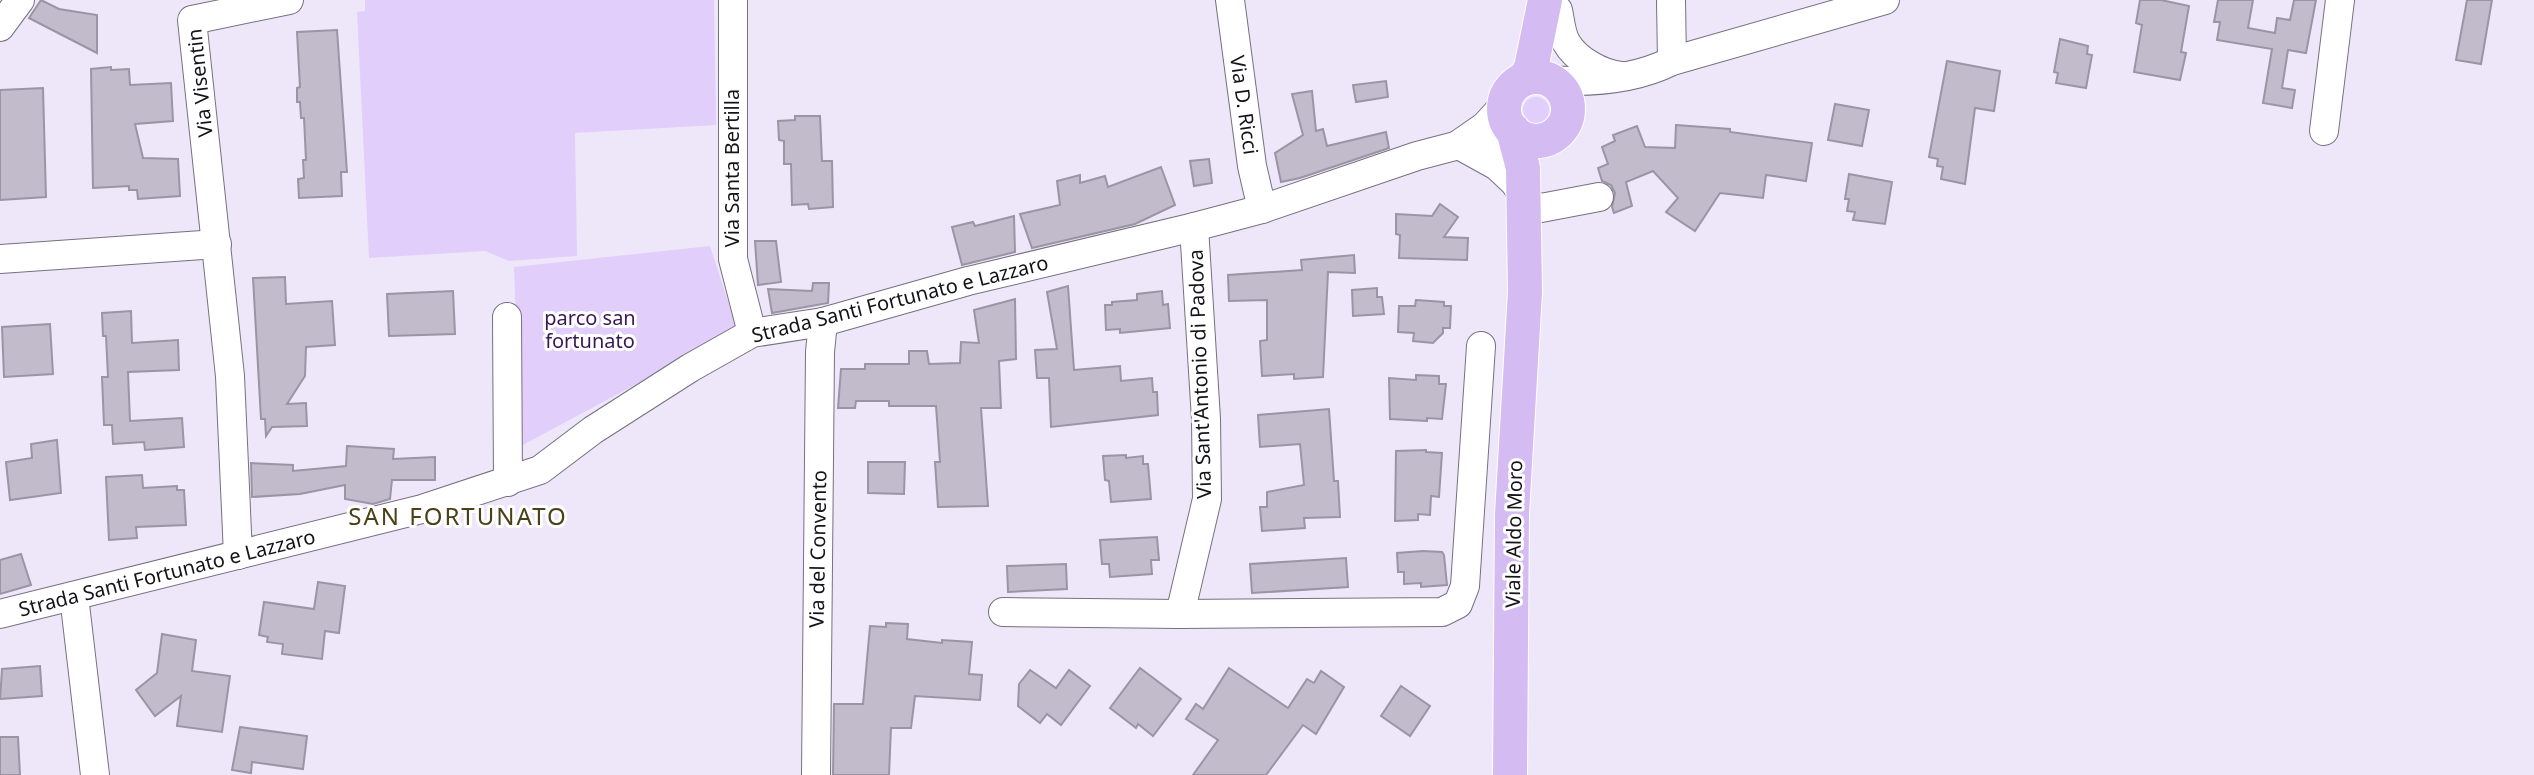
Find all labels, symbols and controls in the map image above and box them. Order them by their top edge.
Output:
street label: Via Visentin [180,28,219,139]
street label: Via D. Ricci [1224,54,1265,156]
street label: Via Santa Bertilla [718,89,745,247]
street label: Strada Santi Fortunato e Lazzaro [749,249,1051,348]
street label: Via Sant'Antonio di Padova [1182,249,1217,499]
park label: parco san fortunato [544,304,636,354]
street label: Viale Aldo Moro [1499,460,1528,608]
street label: Via del Convento [803,470,832,628]
district label: SAN FORTUNATO [348,499,568,532]
street label: Strada Santi Fortunato e Lazzaro [16,523,318,622]

